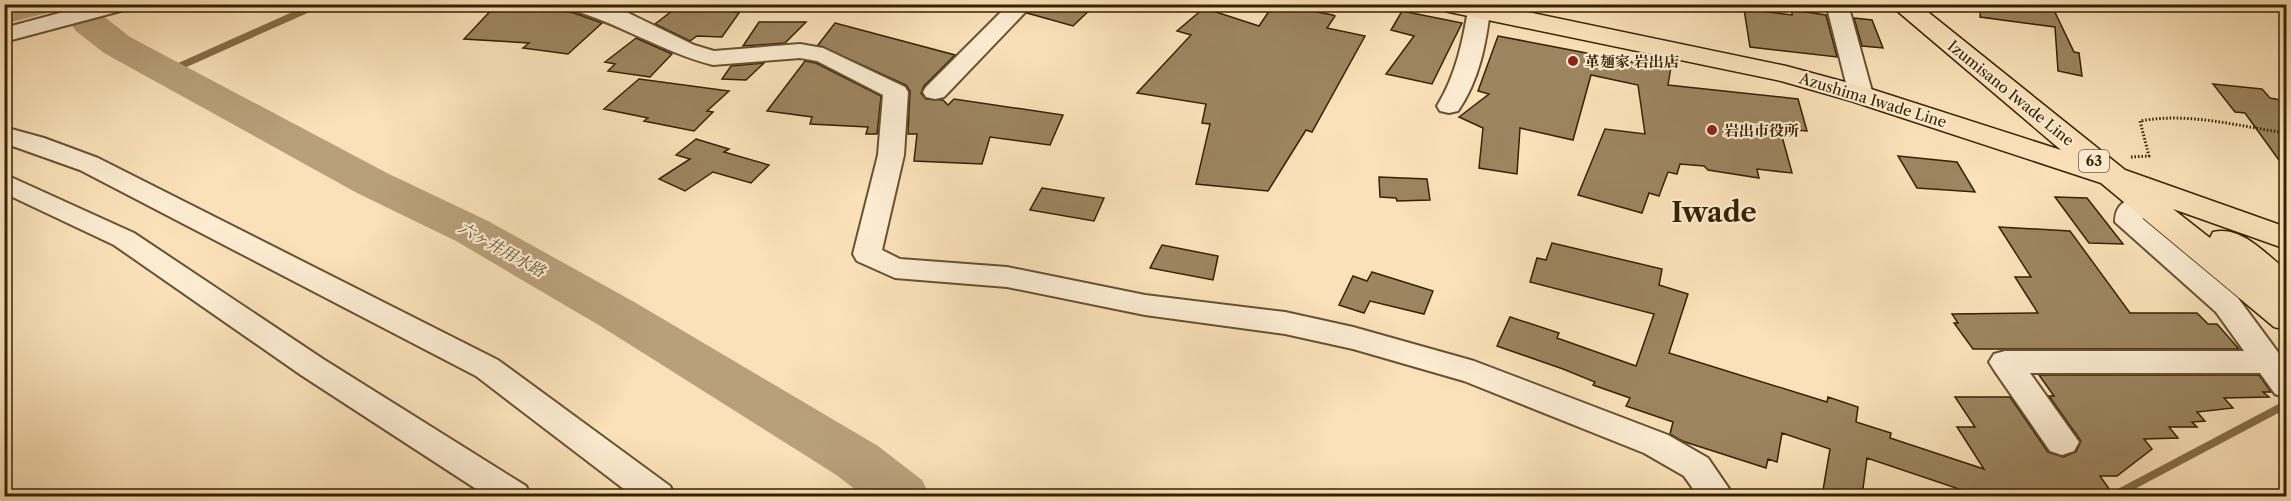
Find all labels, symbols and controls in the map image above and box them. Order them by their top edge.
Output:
street label: Izumisano Iwade Line [1944,36,2078,150]
place label: 革麺家 岩出店 [1585,52,1679,71]
marker: 革麺家 岩出店 [1566,54,1580,68]
street label: Azushima Iwade Line [1796,68,1949,131]
place label: 岩出市役所 [1724,121,1799,140]
marker: 岩出市役所 [1705,123,1719,137]
road number: 63 [2079,150,2109,172]
district label: Iwade [1671,196,1757,229]
water label: 六ヶ井用水路 [455,217,550,281]

